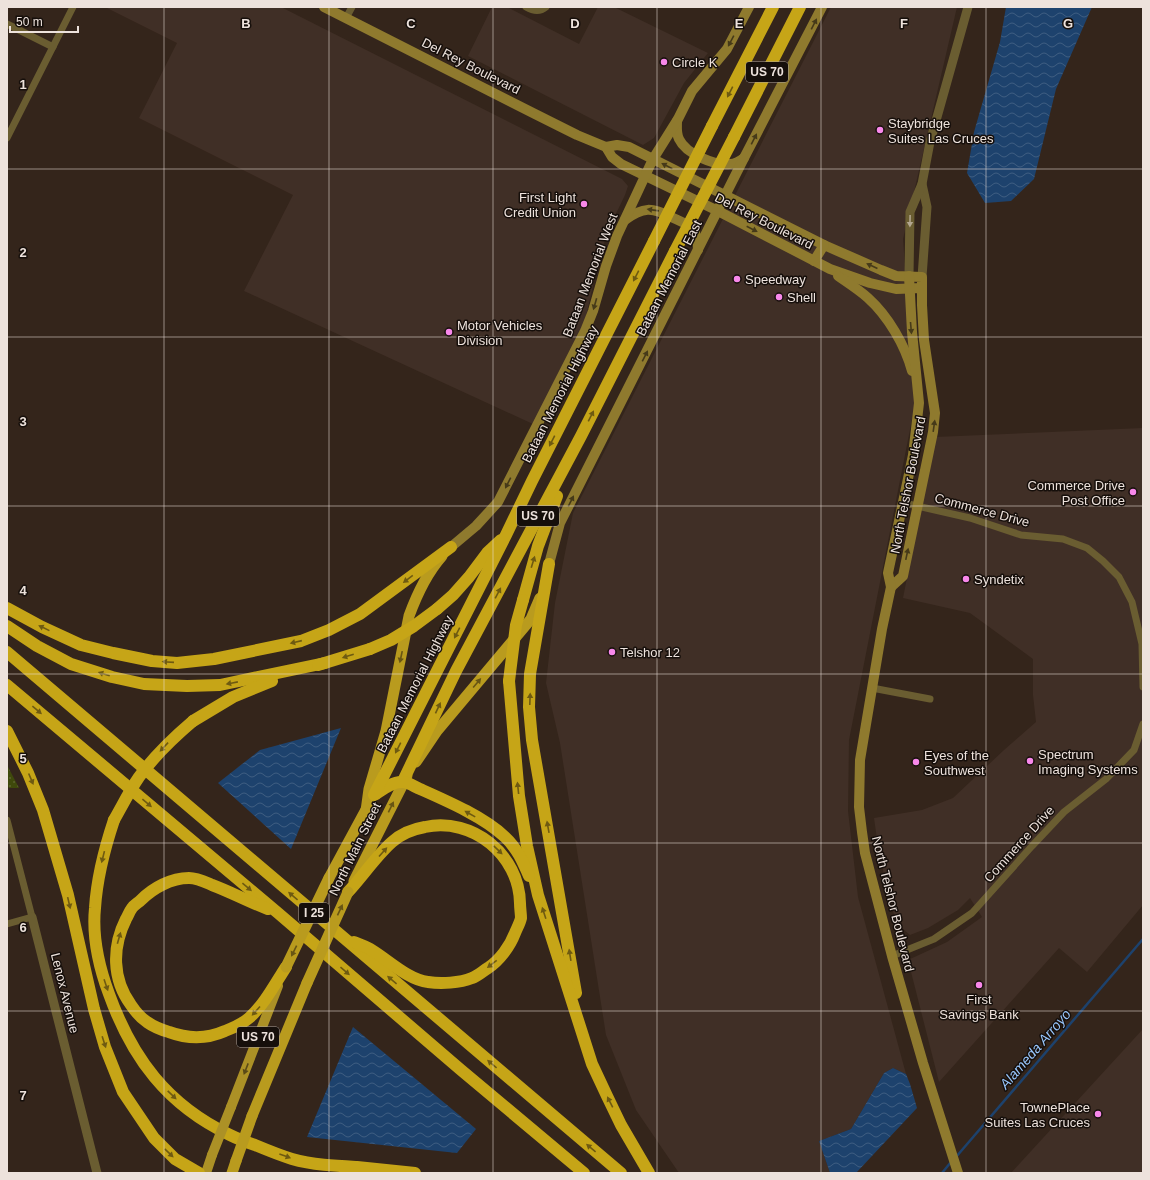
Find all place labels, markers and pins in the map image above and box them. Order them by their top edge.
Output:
place label: Circle K [672,55,718,70]
marker: Circle K [659,57,669,67]
place label: Staybridge Suites Las Cruces [888,116,994,146]
marker: Staybridge Suites Las Cruces [875,125,885,135]
place label: First Light Credit Union [504,190,576,220]
marker: First Light Credit Union [579,199,589,209]
place label: Speedway [745,272,806,287]
marker: Speedway [732,274,742,284]
place label: Shell [787,290,816,305]
marker: Shell [774,292,784,302]
place label: Motor Vehicles Division [457,318,543,348]
marker: Motor Vehicles Division [444,327,454,337]
place label: Commerce Drive Post Office [1027,478,1125,508]
marker: Commerce Drive Post Office [1128,487,1138,497]
place label: Syndetix [974,572,1024,587]
marker: Syndetix [961,574,971,584]
place label: Telshor 12 [620,645,680,660]
marker: Telshor 12 [607,647,617,657]
place label: Spectrum Imaging Systems [1038,747,1138,777]
place label: Eyes of the Southwest [924,748,989,778]
marker: Spectrum Imaging Systems [1025,756,1035,766]
marker: Eyes of the Southwest [911,757,921,767]
marker: First Savings Bank [974,980,984,990]
place label: First Savings Bank [939,992,1019,1022]
place label: TownePlace Suites Las Cruces [985,1100,1090,1130]
marker: TownePlace Suites Las Cruces [1093,1109,1103,1119]

